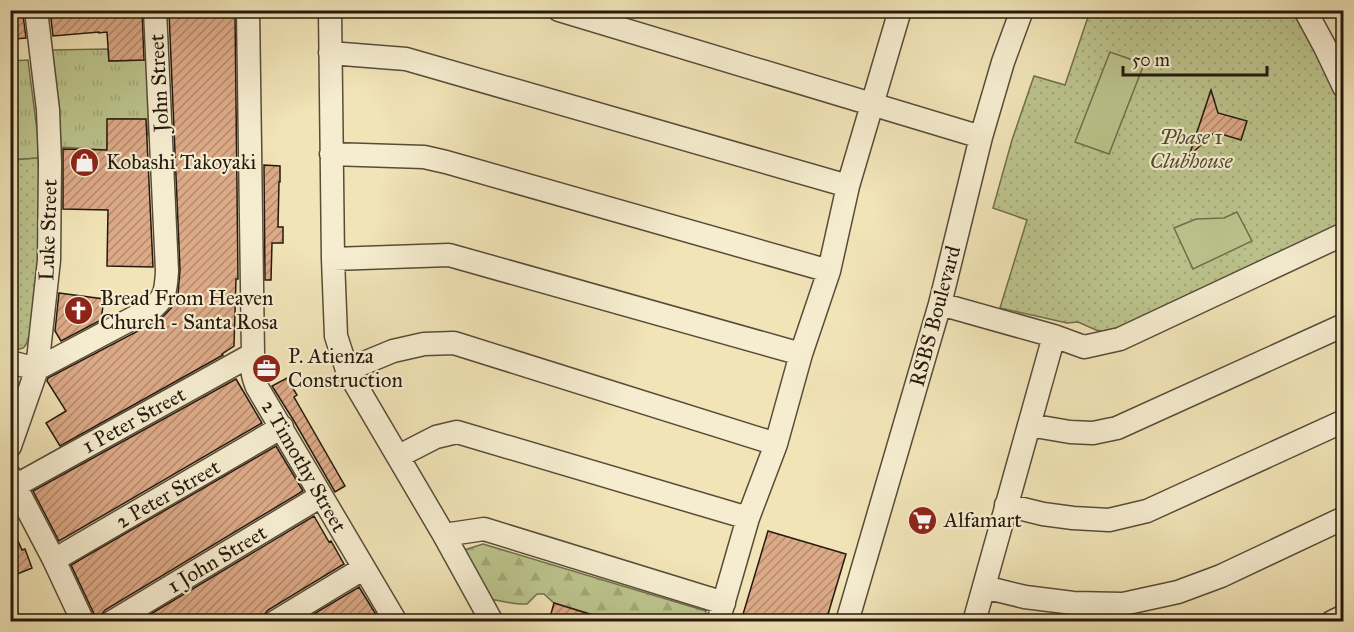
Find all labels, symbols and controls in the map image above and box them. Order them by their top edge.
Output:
street label: John Street [143,33,175,135]
scale bar [1123,39,1267,77]
text: 50 m [1132,49,1170,71]
park label: Phase 1 Clubhouse [1150,124,1234,174]
shop icon: Kobashi Takoyaki [69,146,101,178]
place label: Kobashi Takoyaki [106,149,256,175]
street label: Luke Street [33,178,63,281]
street label: RSBS Boulevard [904,242,966,389]
place label: Bread From Heaven Church - Santa Rosa [100,285,278,335]
church icon: Bread From Heaven Church - Santa Rosa [63,294,95,326]
place label: P. Atienza Construction [288,343,403,393]
office icon: P. Atienza Construction [251,352,283,384]
street label: 1 Peter Street [78,381,191,459]
street label: 2 Timothy Street [256,395,353,537]
street label: 2 Peter Street [111,453,225,534]
supermarket icon: Alfamart [907,504,939,536]
place label: Alfamart [943,507,1022,533]
street label: 1 John Street [163,519,272,599]

